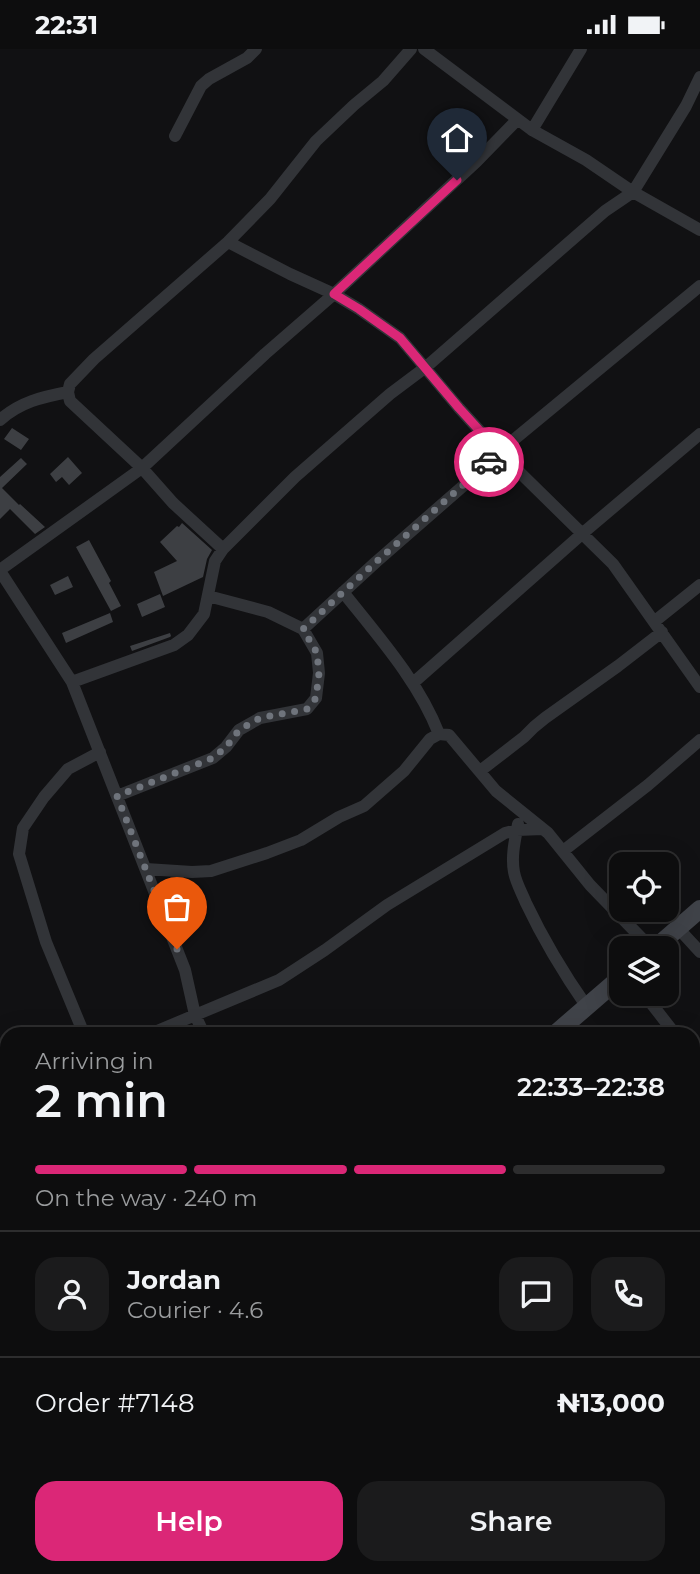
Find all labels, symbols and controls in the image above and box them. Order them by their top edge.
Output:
text: 22:31 [35,9,98,41]
pin [427,108,487,180]
icon: home [438,119,476,157]
courier [454,427,524,497]
icon: car [470,443,508,481]
map controls [609,852,679,1006]
button: locate [609,852,679,922]
pin [147,877,207,949]
icon: bag [158,888,196,926]
button: layers [609,936,679,1006]
text: Arriving in [35,1047,154,1075]
text: 22:33–22:38 [517,1071,665,1103]
text: 2 min [35,1072,168,1129]
text: On the way · 240 m [35,1184,257,1212]
button: person [35,1257,109,1331]
button: chat [499,1257,573,1331]
button: phone [591,1257,665,1331]
text: Jordan [127,1264,221,1296]
text: Courier · 4.6 [127,1296,263,1324]
text: Order #7148 [35,1387,195,1419]
text: ₦13,000 [557,1387,665,1419]
button: Help [35,1481,343,1561]
button: Share [357,1481,665,1561]

